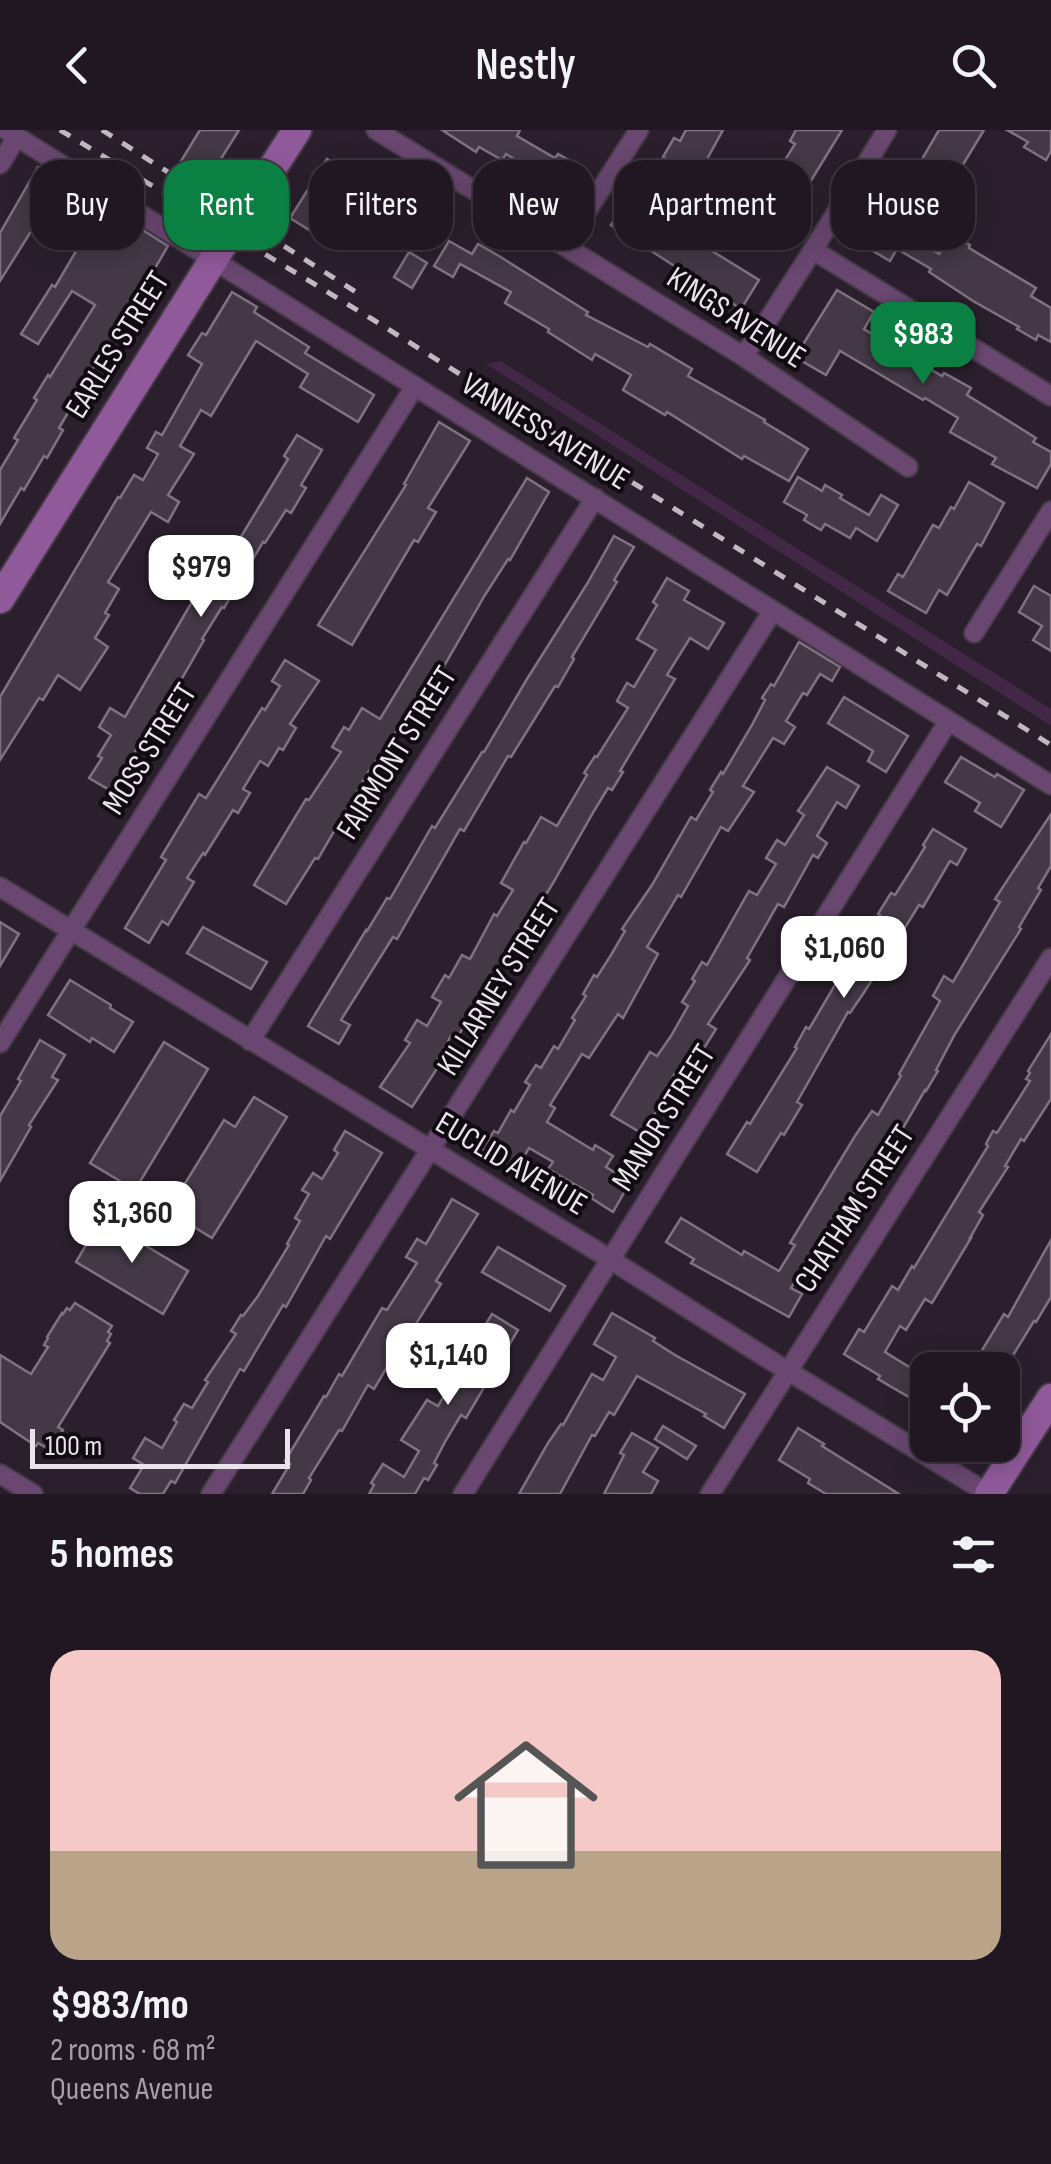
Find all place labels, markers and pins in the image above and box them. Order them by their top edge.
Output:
pin: $983 [864,302,982,387]
pin: $979 [142,535,260,620]
pin: $1,060 [763,916,925,1001]
pin: $1,360 [51,1181,213,1266]
pin: $1,140 [367,1323,529,1408]

